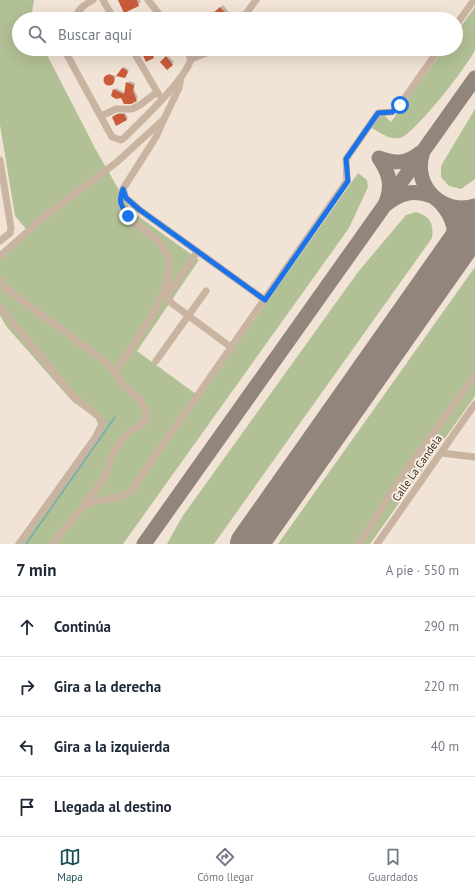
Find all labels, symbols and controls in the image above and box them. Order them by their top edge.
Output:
search box [12,12,463,56]
icon: search [26,23,48,45]
text: Buscar aquí [58,25,132,44]
route start [391,96,409,114]
route end [119,207,137,225]
street label: Calle La Candela [389,432,445,504]
text: 7 min [16,559,57,581]
text: A pie · 550 m [386,562,459,579]
icon: ahead [16,616,38,638]
text: Continúa [54,617,111,636]
text: 290 m [424,618,459,635]
icon: right [16,676,38,698]
text: Gira a la derecha [54,677,161,696]
text: 220 m [424,678,459,695]
icon: left [16,736,38,758]
text: Gira a la izquierda [54,737,170,756]
text: 40 m [431,738,459,755]
icon: arrive [16,796,38,818]
text: Llegada al destino [54,797,172,816]
tab: Mapa [57,846,83,884]
tab: Cómo llegar [197,846,254,884]
tab: Guardados [368,846,418,884]

